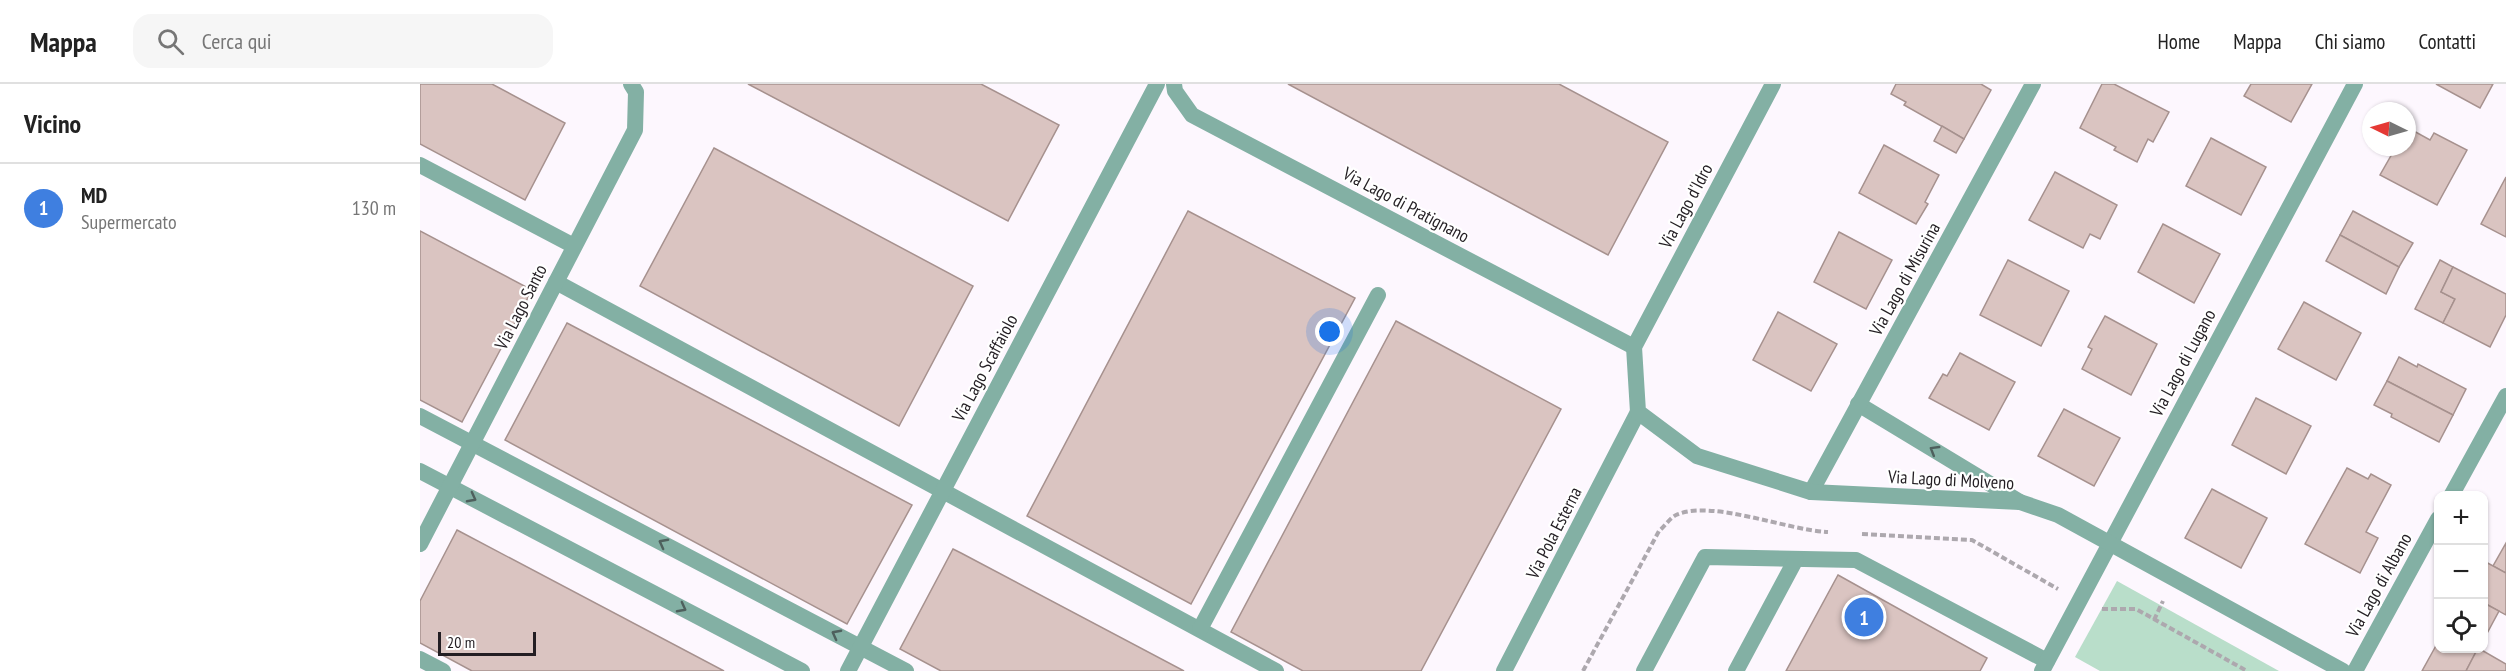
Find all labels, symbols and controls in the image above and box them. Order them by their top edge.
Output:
search box [133,14,553,68]
text: Mappa [30,23,97,60]
icon: search [154,25,187,58]
text: Cerca qui [202,27,271,55]
text: Home [2158,28,2200,55]
text: Mappa [2233,28,2282,55]
text: Chi siamo [2315,28,2385,55]
text: Contatti [2418,28,2476,55]
north arrow [2362,102,2416,156]
text: Vicino [24,107,81,140]
street label: Via Lago d'Idro [1653,159,1718,253]
street label: Via Lago di Pratignano [1338,161,1474,248]
text: MD [81,181,107,209]
text: 1 [39,195,48,221]
text: 130 m [352,195,396,221]
text: Supermercato [81,209,177,235]
street label: Via Lago di Misurina [1864,218,1945,340]
street label: Via Lago Santo [489,260,552,354]
street label: Via Lago di Lugano [2144,305,2221,421]
street label: Via Lago Scaffaiolo [946,310,1023,426]
your location [1315,317,1344,346]
one-way arrow [1930,446,1940,458]
street label: Via Lago di Molveno [1886,465,2015,494]
street label: Via Pola Esterna [1520,483,1586,583]
one-way arrow [466,491,476,502]
map controls [2434,491,2488,653]
button: + [2434,491,2488,545]
street label: Via Lago di Albano [2340,528,2417,642]
one-way arrow [659,539,669,550]
button: − [2434,545,2488,599]
pin: 1 [1844,594,1884,640]
button: locate [2434,599,2488,653]
one-way arrow [676,601,686,612]
scale bar [438,629,536,656]
one-way arrow [831,630,842,641]
text: 20 m [447,632,475,652]

